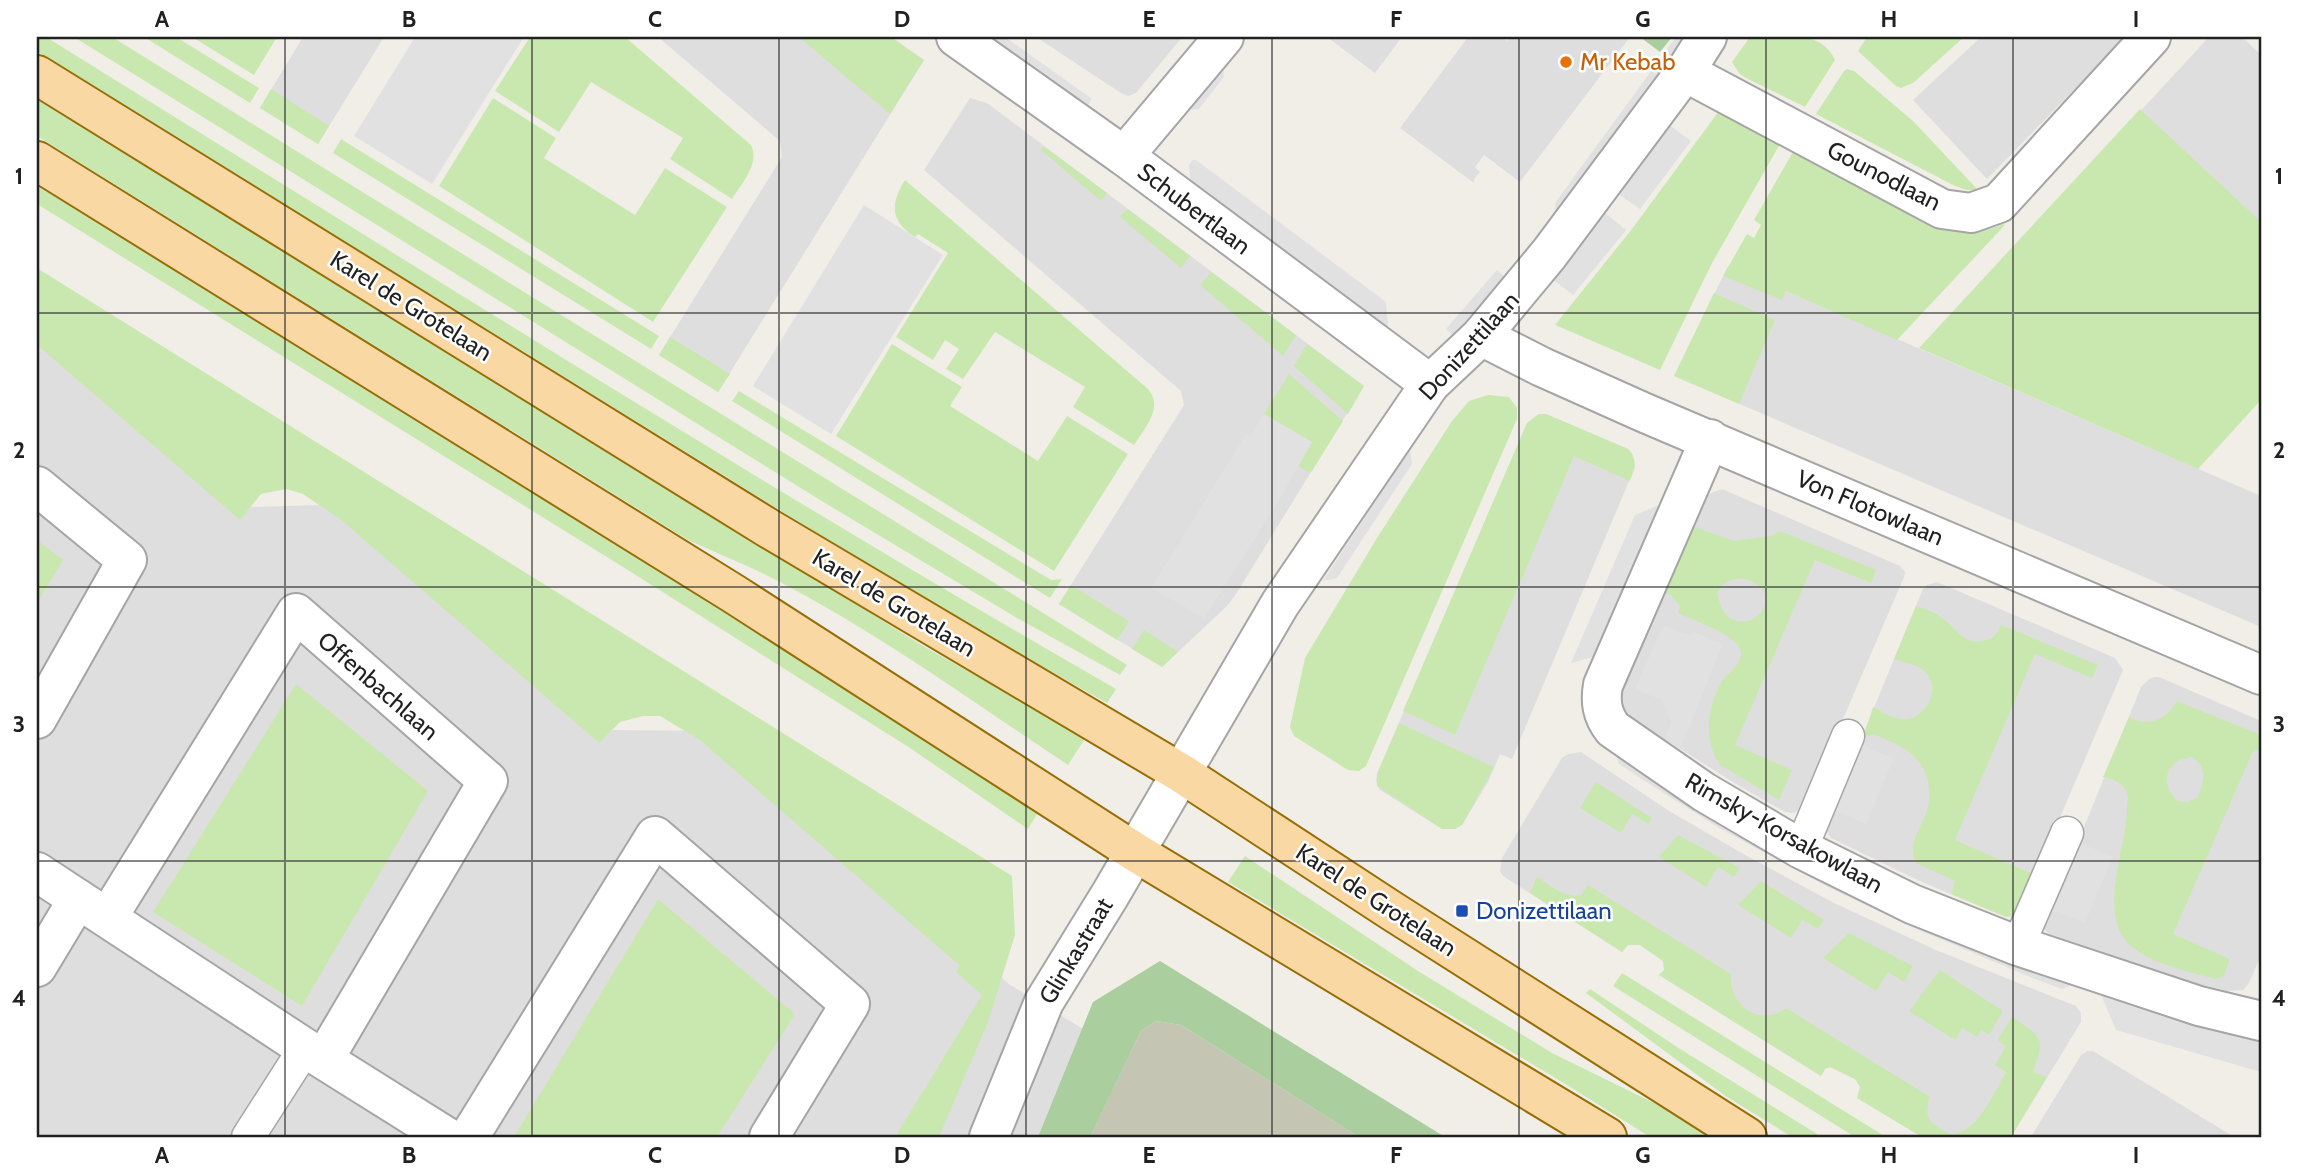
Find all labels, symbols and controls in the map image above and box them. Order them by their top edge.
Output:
text: A [155,5,170,33]
text: B [402,5,416,33]
text: C [648,5,662,33]
text: D [894,5,910,33]
text: E [1142,5,1156,33]
text: F [1390,5,1402,33]
text: G [1635,5,1651,33]
text: H [1881,5,1897,33]
text: I [2133,5,2139,33]
place label: Mr Kebab [1580,47,1675,76]
marker: Mr Kebab [1558,54,1574,70]
street label: Gounodlaan [1822,135,1946,217]
street label: Schubertlaan [1132,157,1256,260]
text: 1 [15,162,23,190]
text: 1 [2275,162,2283,190]
street label: Karel de Grotelaan [325,244,498,367]
street label: Donizettilaan [1412,286,1525,406]
text: 2 [13,436,25,464]
text: 2 [2273,436,2285,464]
street label: Von Flotowlaan [1792,464,1948,552]
street label: Karel de Grotelaan [807,542,981,663]
street label: Offenbachlaan [312,625,445,746]
text: 3 [13,710,25,738]
text: 3 [2273,710,2285,738]
street label: Rimsky-Korsakowlaan [1680,766,1888,899]
street label: Karel de Grotelaan [1291,837,1462,962]
street label: Glinkastraat [1033,892,1119,1009]
place label: Donizettilaan [1476,896,1612,925]
marker: Donizettilaan [1454,903,1470,919]
text: 4 [12,984,26,1012]
text: 4 [2272,984,2286,1012]
text: A [155,1141,170,1169]
text: B [402,1141,416,1169]
text: C [648,1141,662,1169]
text: D [894,1141,910,1169]
text: E [1142,1141,1156,1169]
text: F [1390,1141,1402,1169]
text: G [1635,1141,1651,1169]
text: H [1881,1141,1897,1169]
text: I [2133,1141,2139,1169]

